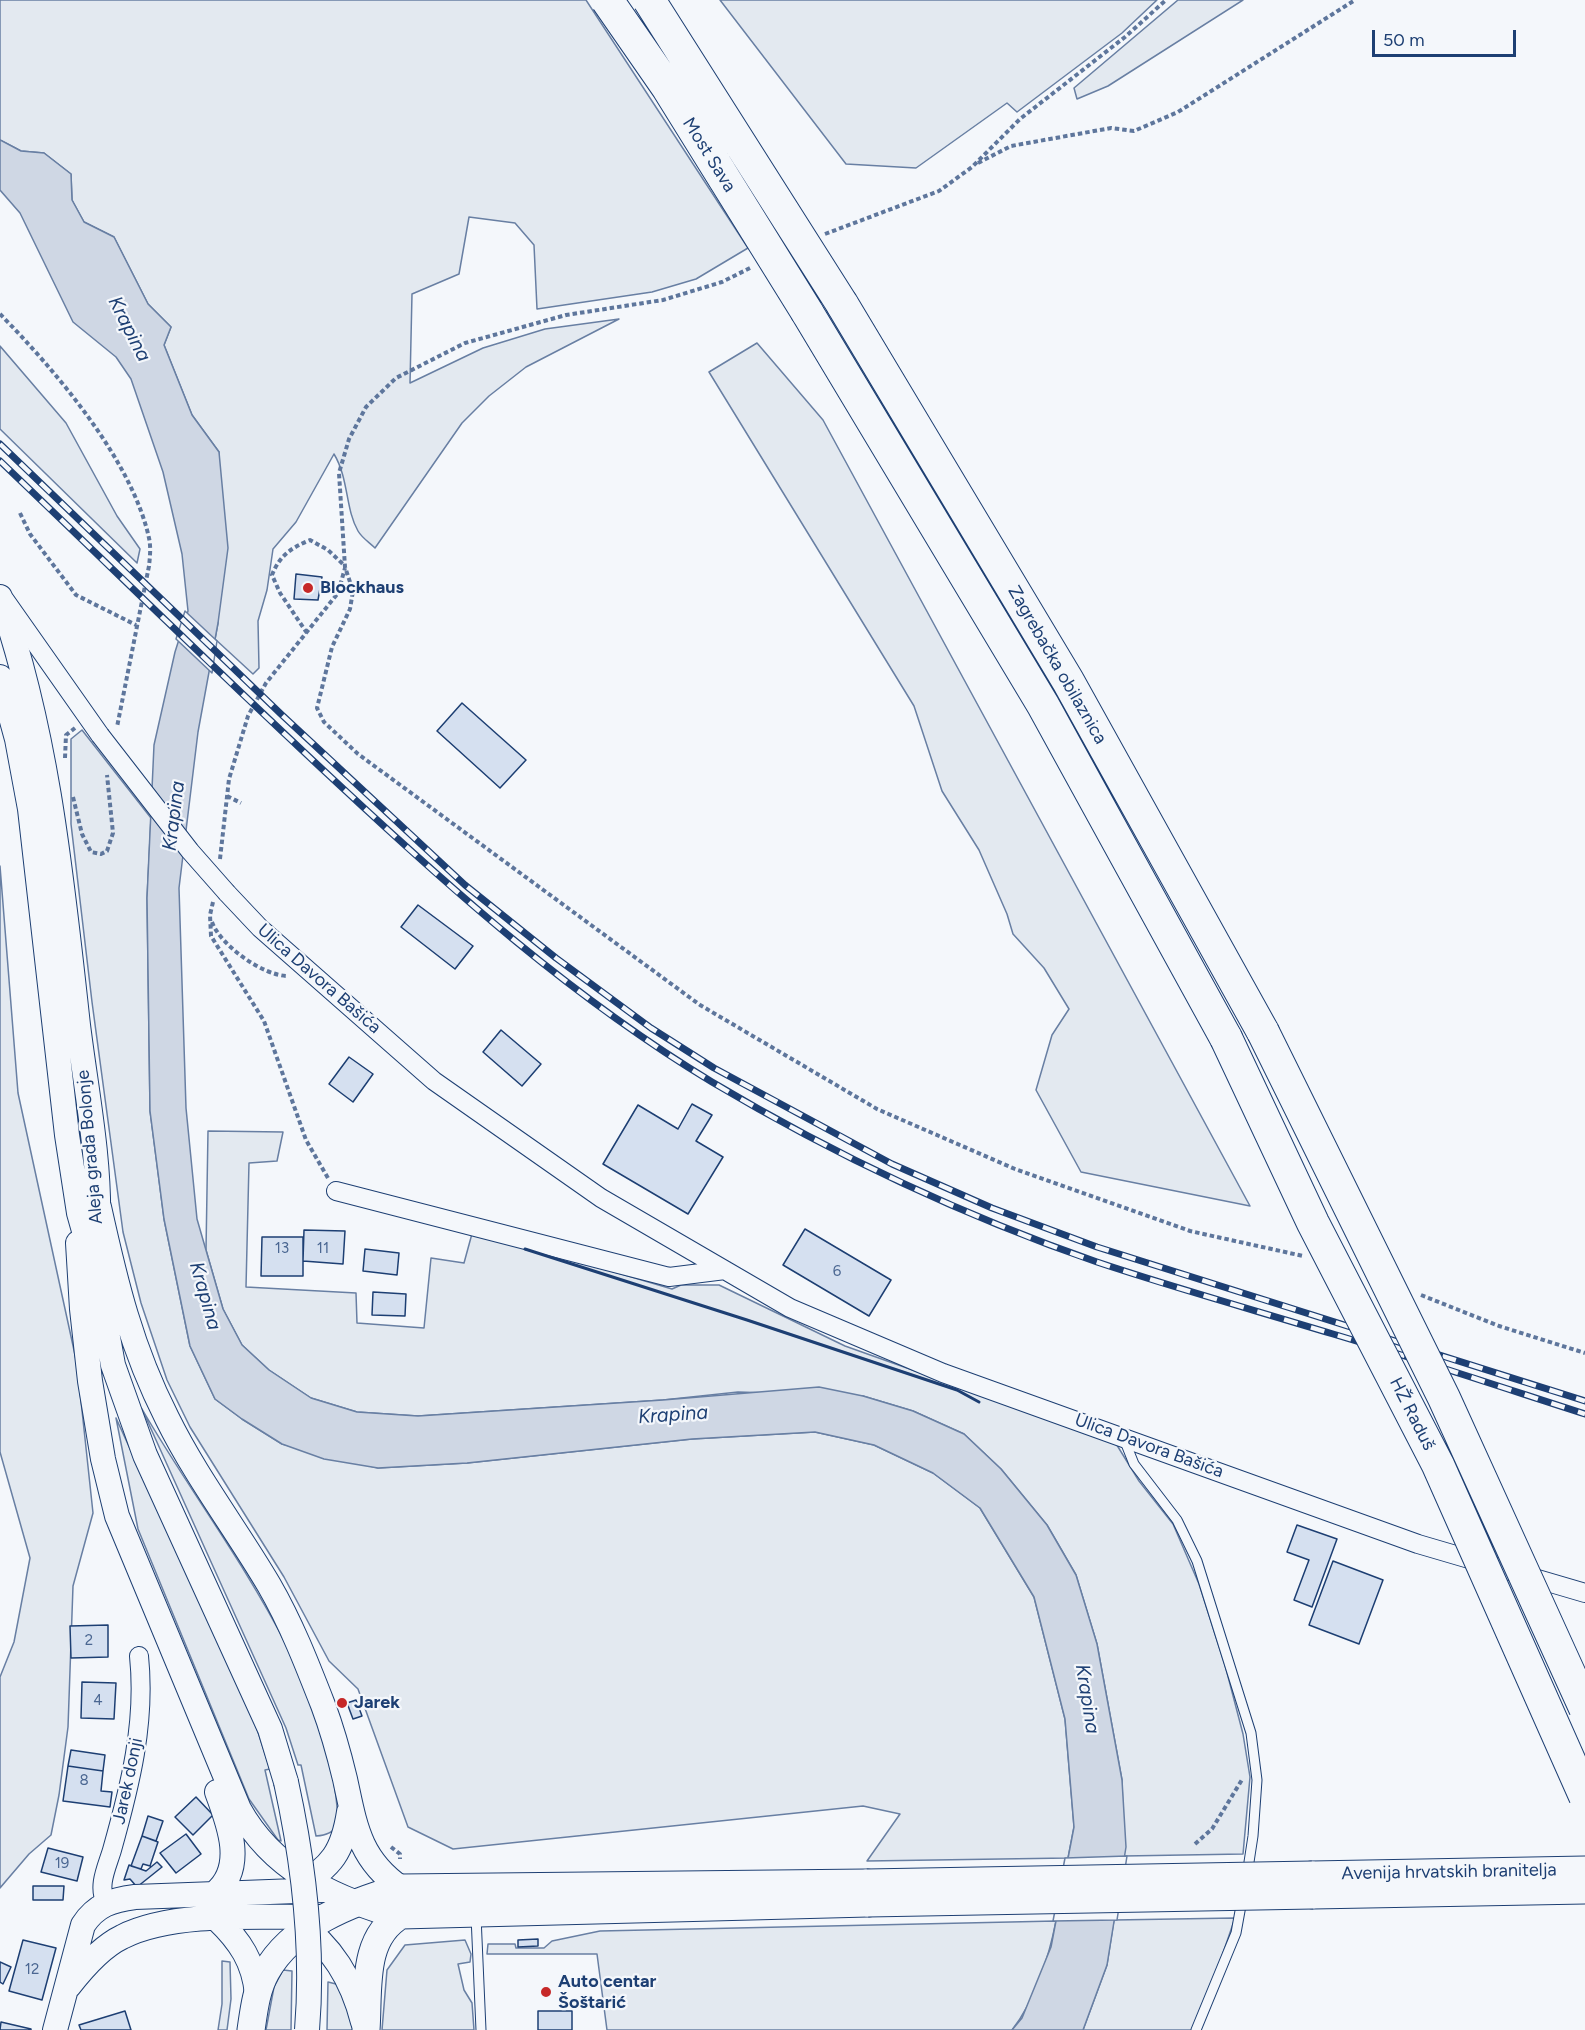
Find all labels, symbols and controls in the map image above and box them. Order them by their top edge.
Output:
scale bar [1375,18,1519,56]
text: 50 m [1383,29,1425,51]
street label: Most Sava [678,114,740,196]
water label: Krapina [102,292,156,366]
place label: Blockhaus [320,577,404,599]
marker: Blockhaus [301,581,315,595]
street label: Zagrebačka obilaznica [1003,582,1111,748]
water label: Krapina [158,780,190,852]
street label: Ulica Davora Bašića [253,919,385,1039]
street label: Aleja grada Bolonje [72,1069,108,1225]
house number: 13 [275,1240,289,1258]
house number: 11 [317,1240,329,1258]
water label: Krapina [184,1259,226,1333]
house number: 6 [833,1263,841,1281]
street label: HŽ Raduš [1384,1374,1440,1454]
water label: Krapina [637,1401,709,1429]
street label: Ulica Davora Bašića [1072,1409,1226,1483]
house number: 2 [85,1632,93,1650]
water label: Krapina [1070,1663,1104,1735]
house number: 4 [93,1692,103,1710]
place label: Jarek [354,1692,400,1714]
marker: Jarek [335,1696,349,1710]
street label: Jarek donji [108,1736,148,1826]
house number: 8 [79,1772,89,1790]
house number: 19 [55,1855,69,1873]
street label: Avenija hrvatskih branitelja [1341,1859,1557,1885]
house number: 12 [25,1961,39,1979]
place label: Auto centar Šoštarić [558,1971,656,2014]
marker: Auto centar Šoštarić [539,1985,553,1999]

